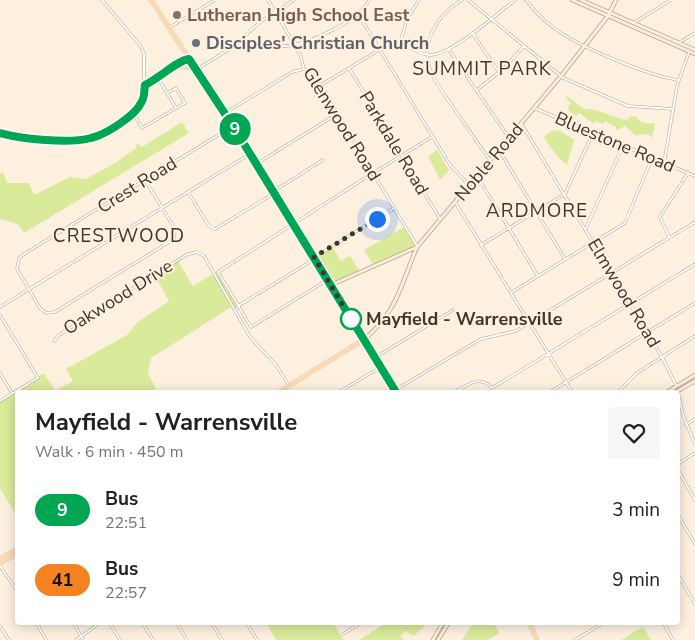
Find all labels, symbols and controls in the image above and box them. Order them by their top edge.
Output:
place label: Lutheran High School East [187,3,409,27]
marker: Lutheran High School East [171,9,183,21]
place label: Disciples' Christian Church [206,31,429,55]
marker: Disciples' Christian Church [190,37,202,49]
district label: SUMMIT PARK [412,56,552,82]
street label: Glenwood Road [297,62,387,186]
street label: Parkdale Road [354,87,434,199]
street label: Bluestone Road [551,106,679,178]
line badge: 9 [219,113,251,145]
text: 9 [230,117,240,141]
street label: Noble Road [449,118,529,206]
street label: Crest Road [93,151,181,219]
district label: ARDMORE [486,198,588,224]
your location [365,207,390,232]
district label: CRESTWOOD [53,223,185,249]
street label: Elmwood Road [582,234,666,352]
street label: Oakwood Drive [59,254,177,340]
place label: Mayfield - Warrensville [366,307,563,331]
marker: Mayfield - Warrensville [340,308,362,330]
text: Mayfield - Warrensville [35,406,297,438]
button: heart [608,407,660,459]
text: Walk · 6 min · 450 m [35,441,183,463]
text: Bus [105,486,138,512]
text: 3 min [612,497,660,523]
text: 9 [57,498,68,522]
text: 22:51 [105,512,147,534]
text: Bus [105,556,138,582]
text: 9 min [612,567,660,593]
text: 41 [52,568,73,592]
text: 22:57 [105,582,147,604]

